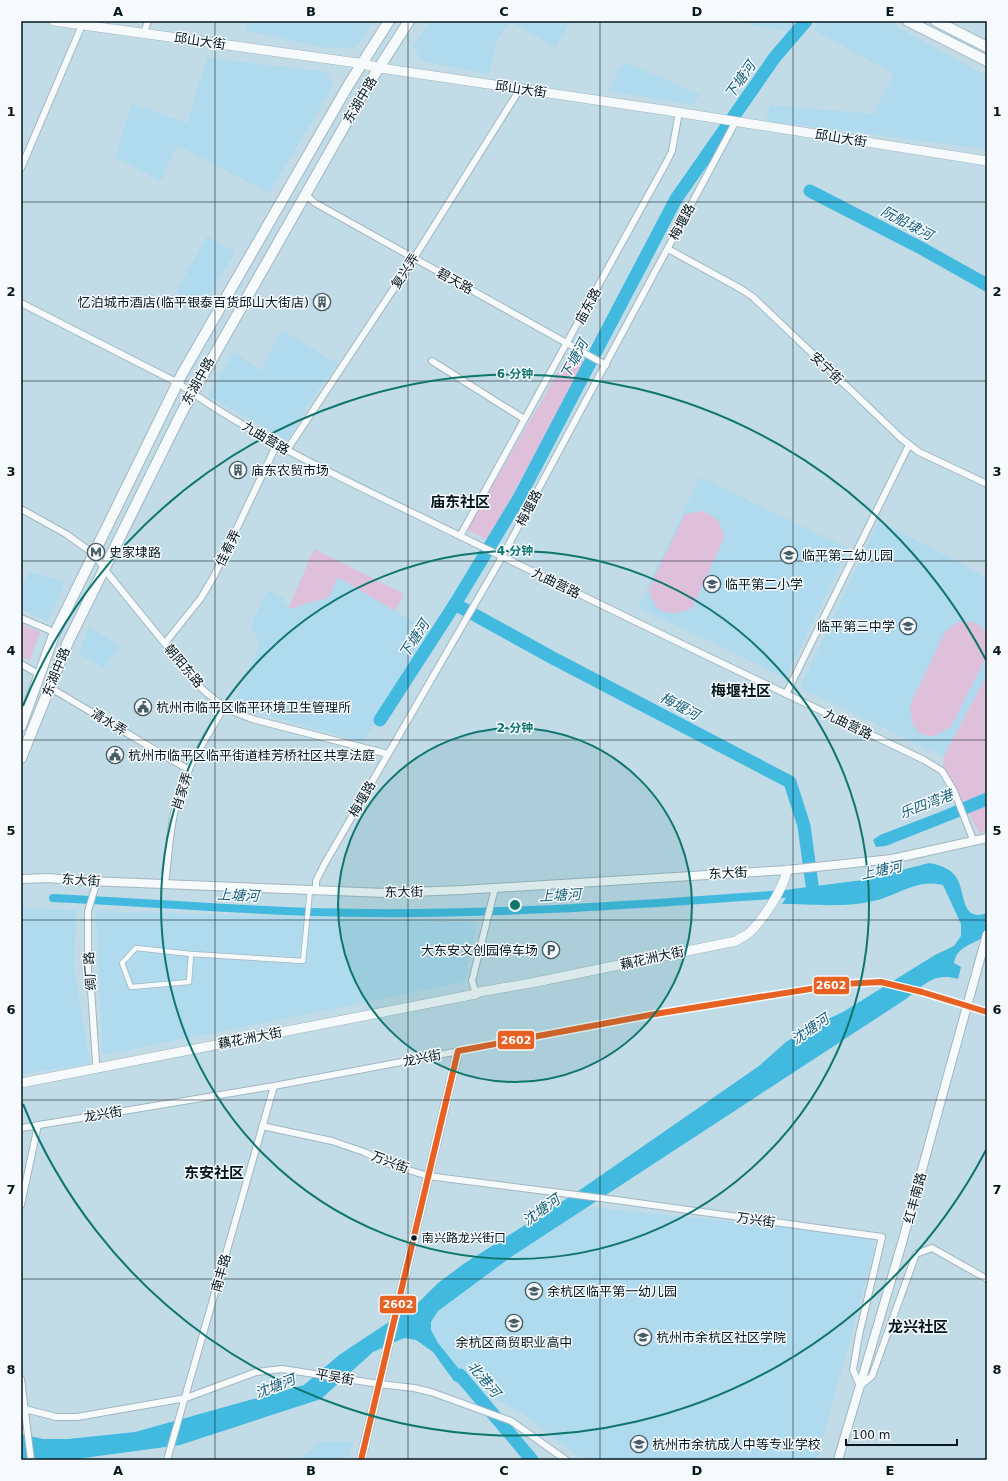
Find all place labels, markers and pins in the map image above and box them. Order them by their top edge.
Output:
building icon: 忆泊城市酒店(临平银泰百货邱山大街店) [312,292,332,312]
place label: 忆泊城市酒店(临平银泰百货邱山大街店) [78,295,309,310]
building icon: 庙东农贸市场 [228,460,248,480]
place label: 庙东农贸市场 [251,463,329,478]
metro station icon: 史家埭路 [86,542,106,562]
place label: 史家埭路 [109,545,161,560]
school or university icon: 临平第二幼儿园 [779,545,799,565]
place label: 临平第二幼儿园 [802,548,893,563]
school or university icon: 临平第二小学 [702,574,722,594]
place label: 临平第二小学 [725,577,803,592]
school or university icon: 临平第三中学 [898,616,918,636]
place label: 临平第三中学 [817,619,895,634]
public building icon: 杭州市临平区临平环境卫生管理所 [133,697,153,717]
place label: 杭州市临平区临平环境卫生管理所 [156,700,351,715]
public building icon: 杭州市临平区临平街道桂芳桥社区共享法庭 [105,745,125,765]
place label: 杭州市临平区临平街道桂芳桥社区共享法庭 [128,748,375,763]
centre of rings [508,898,522,912]
parking icon: 大东安文创园停车场 [541,940,561,960]
place label: 大东安文创园停车场 [421,943,538,958]
place label: 南兴路龙兴街口 [422,1231,506,1245]
marker: 南兴路龙兴街口 [409,1233,419,1243]
school or university icon: 余杭区临平第一幼儿园 [524,1281,544,1301]
place label: 余杭区临平第一幼儿园 [547,1284,677,1299]
school or university icon: 余杭区商贸职业高中 [504,1313,524,1333]
school or university icon: 杭州市余杭区社区学院 [633,1327,653,1347]
place label: 杭州市余杭区社区学院 [656,1330,786,1345]
place label: 余杭区商贸职业高中 [455,1335,573,1350]
school or university icon: 杭州市余杭成人中等专业学校 [629,1434,649,1454]
place label: 杭州市余杭成人中等专业学校 [652,1437,821,1452]

